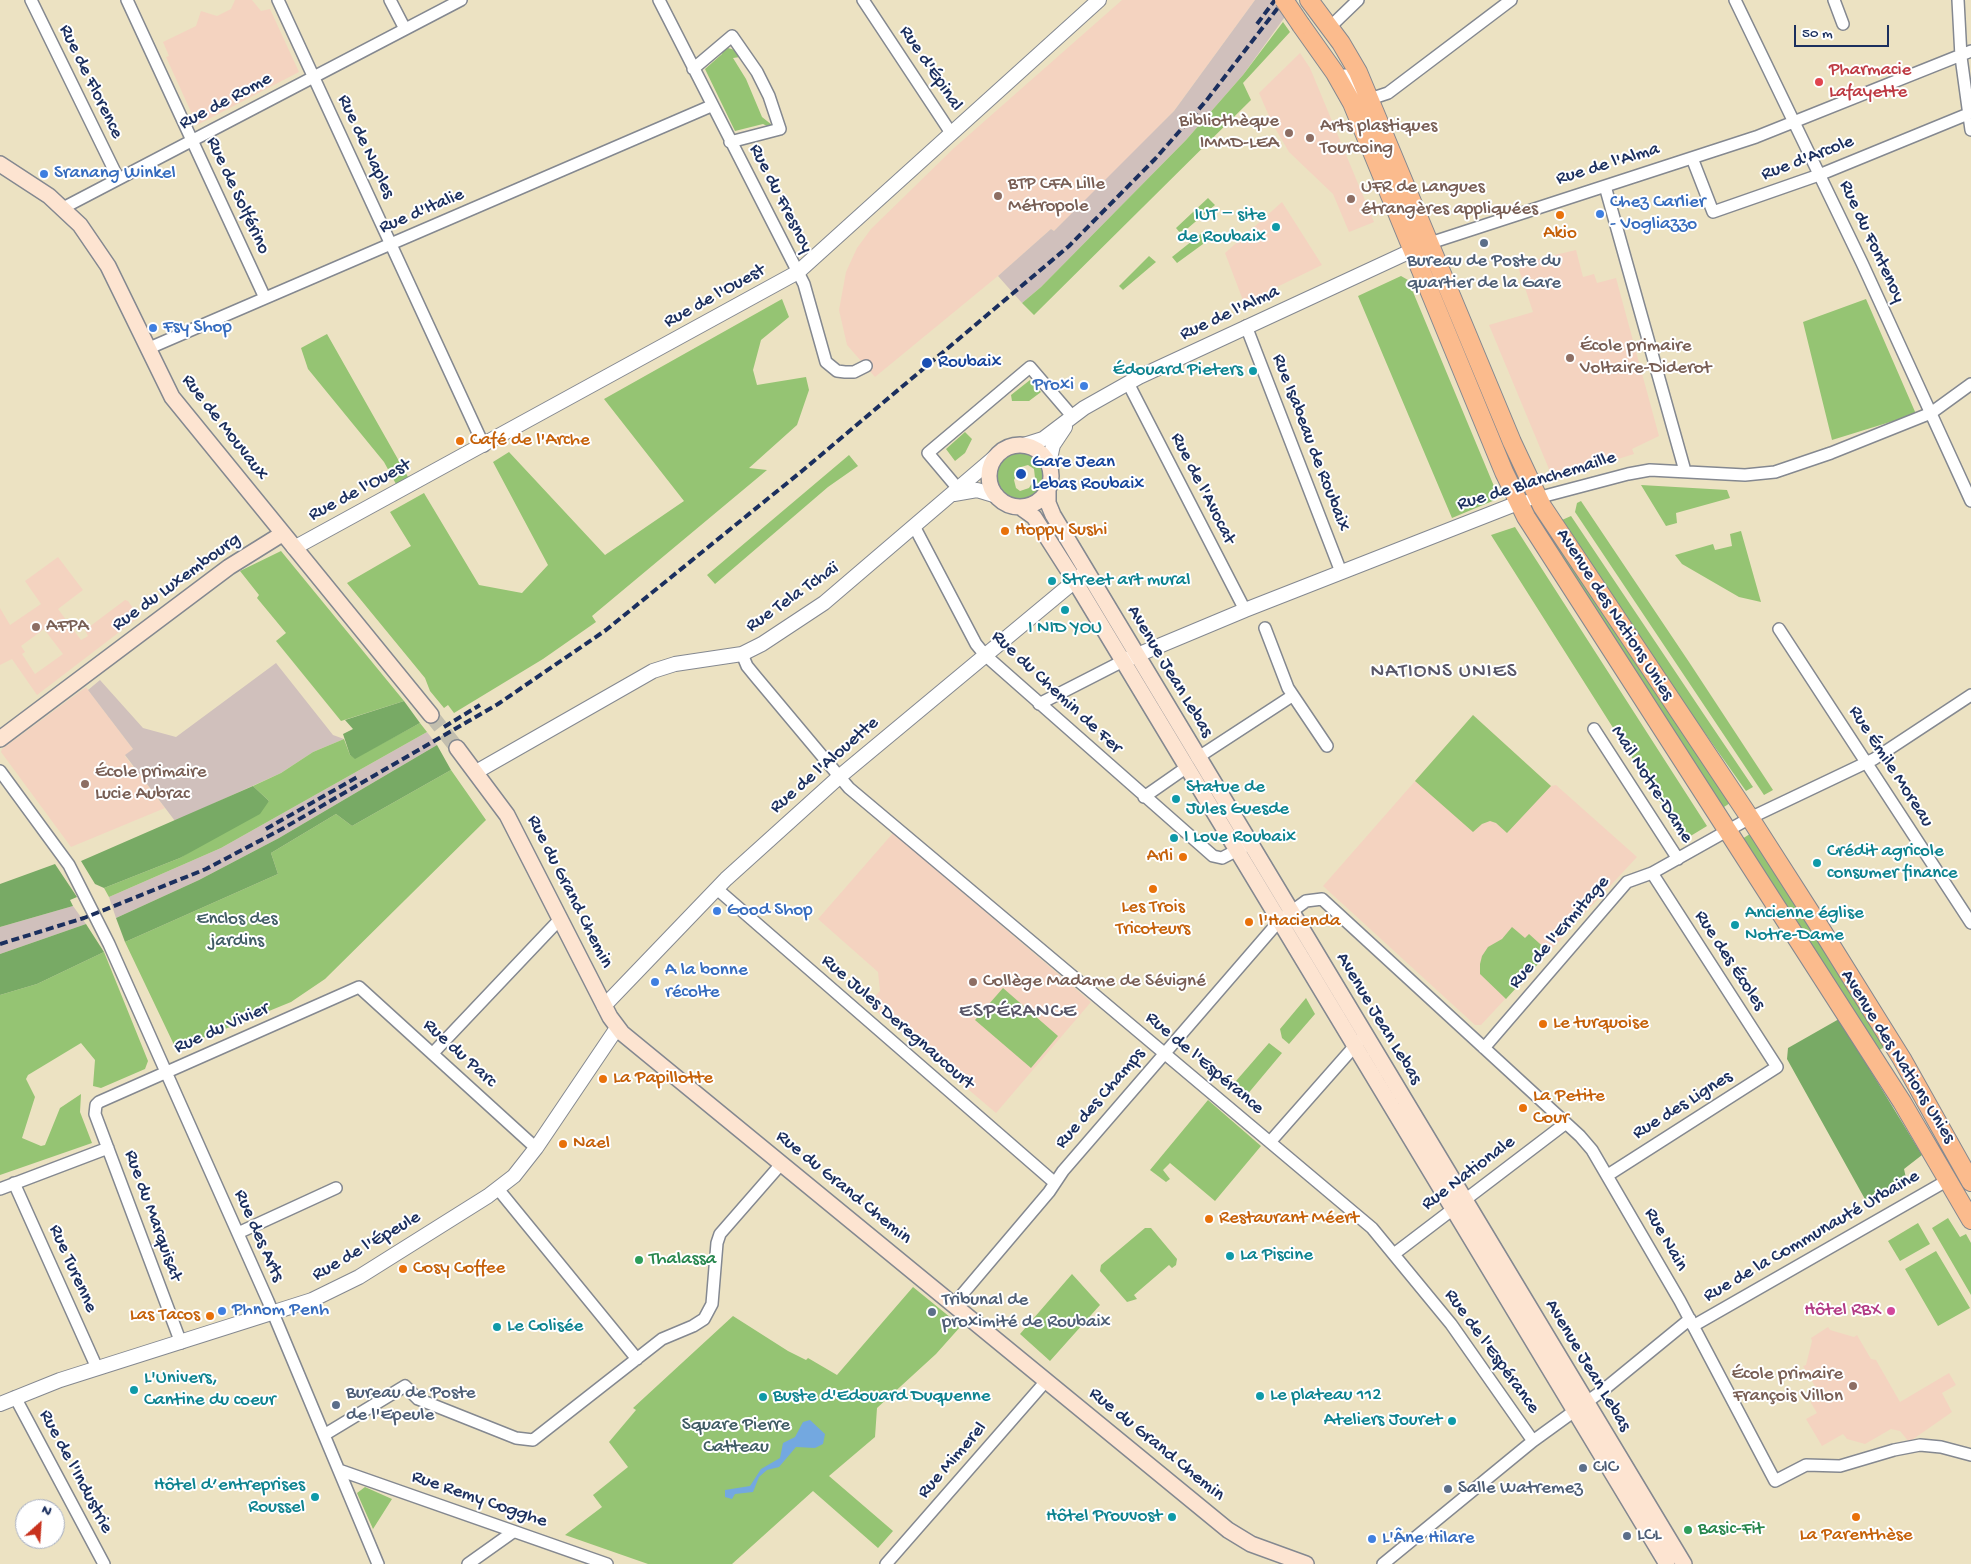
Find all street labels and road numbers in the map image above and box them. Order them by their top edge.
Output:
street label: Rue de Florence [53,21,127,143]
street label: Rue d'Épinal [893,22,967,116]
street label: Rue de Rome [176,68,276,136]
street label: Rue de Naples [331,91,399,203]
street label: Rue d'Arcole [1758,131,1858,187]
street label: Rue de Solférino [200,134,274,258]
street label: Rue de l'Alma [1553,138,1663,192]
street label: Rue du Fresnoy [743,141,817,257]
street label: Rue du Fontenoy [1833,177,1909,307]
street label: Rue d'Italie [376,184,468,240]
street label: Rue de l'Ouest [660,260,770,334]
street label: Rue de l'Alma [1177,281,1283,347]
street label: Rue Isabeau de Roubaix [1266,351,1354,535]
street label: Rue de Mouvaux [175,370,273,486]
street label: Rue de l'Avocat [1164,430,1240,548]
street label: Rue de Blanchemaille [1455,447,1619,517]
street label: Rue de l'Ouest [305,455,415,527]
street label: Avenue des Nations Unies [1550,525,1678,705]
street label: Rue du Luxembourg [108,529,246,637]
street label: Rue Tela Tchaï [742,558,844,638]
street label: Avenue Jean Lebas [1121,602,1217,742]
street label: Rue du Chemin de Fer [986,626,1126,760]
street label: Rue Émile Moreau [1842,702,1938,832]
street label: Rue de l'Alouette [766,712,884,820]
street label: Mail Notre-Dame [1605,722,1697,848]
street label: Rue du Grand Chemin [521,812,617,972]
street label: Rue de l'Ermitage [1505,872,1615,994]
street label: Rue des Écoles [1688,907,1770,1015]
street label: Avenue Jean Lebas [1330,949,1426,1089]
street label: Rue Jules Deregnaucourt [816,950,978,1096]
street label: Avenue des Nations Unies [1834,966,1960,1148]
street label: Rue du Vivier [171,998,273,1060]
street label: Rue de l'Espérance [1140,1008,1268,1120]
street label: Rue du Parc [417,1015,501,1093]
street label: Rue des Champs [1051,1044,1151,1154]
street label: Rue des Lignes [1629,1066,1737,1146]
street label: Rue du Grand Chemin [770,1126,916,1250]
street label: Rue Nationale [1418,1131,1520,1217]
street label: Rue du Marquisat [118,1147,186,1285]
street label: Rue de la Communauté Urbaine [1700,1166,1924,1308]
street label: Rue des Arts [228,1186,288,1286]
street label: Rue Nain [1638,1204,1692,1276]
street label: Rue de l'Épeule [309,1207,425,1287]
street label: Rue Turenne [43,1222,101,1316]
street label: Rue de l'Espérance [1438,1285,1544,1419]
street label: Avenue Jean Lebas [1539,1296,1635,1436]
street label: Rue du Grand Chemin [1083,1383,1229,1507]
street label: Rue de l'Industrie [33,1406,117,1538]
street label: Rue Mimerel [913,1418,993,1504]
street label: Rue Remy Cogghe [408,1466,550,1534]

